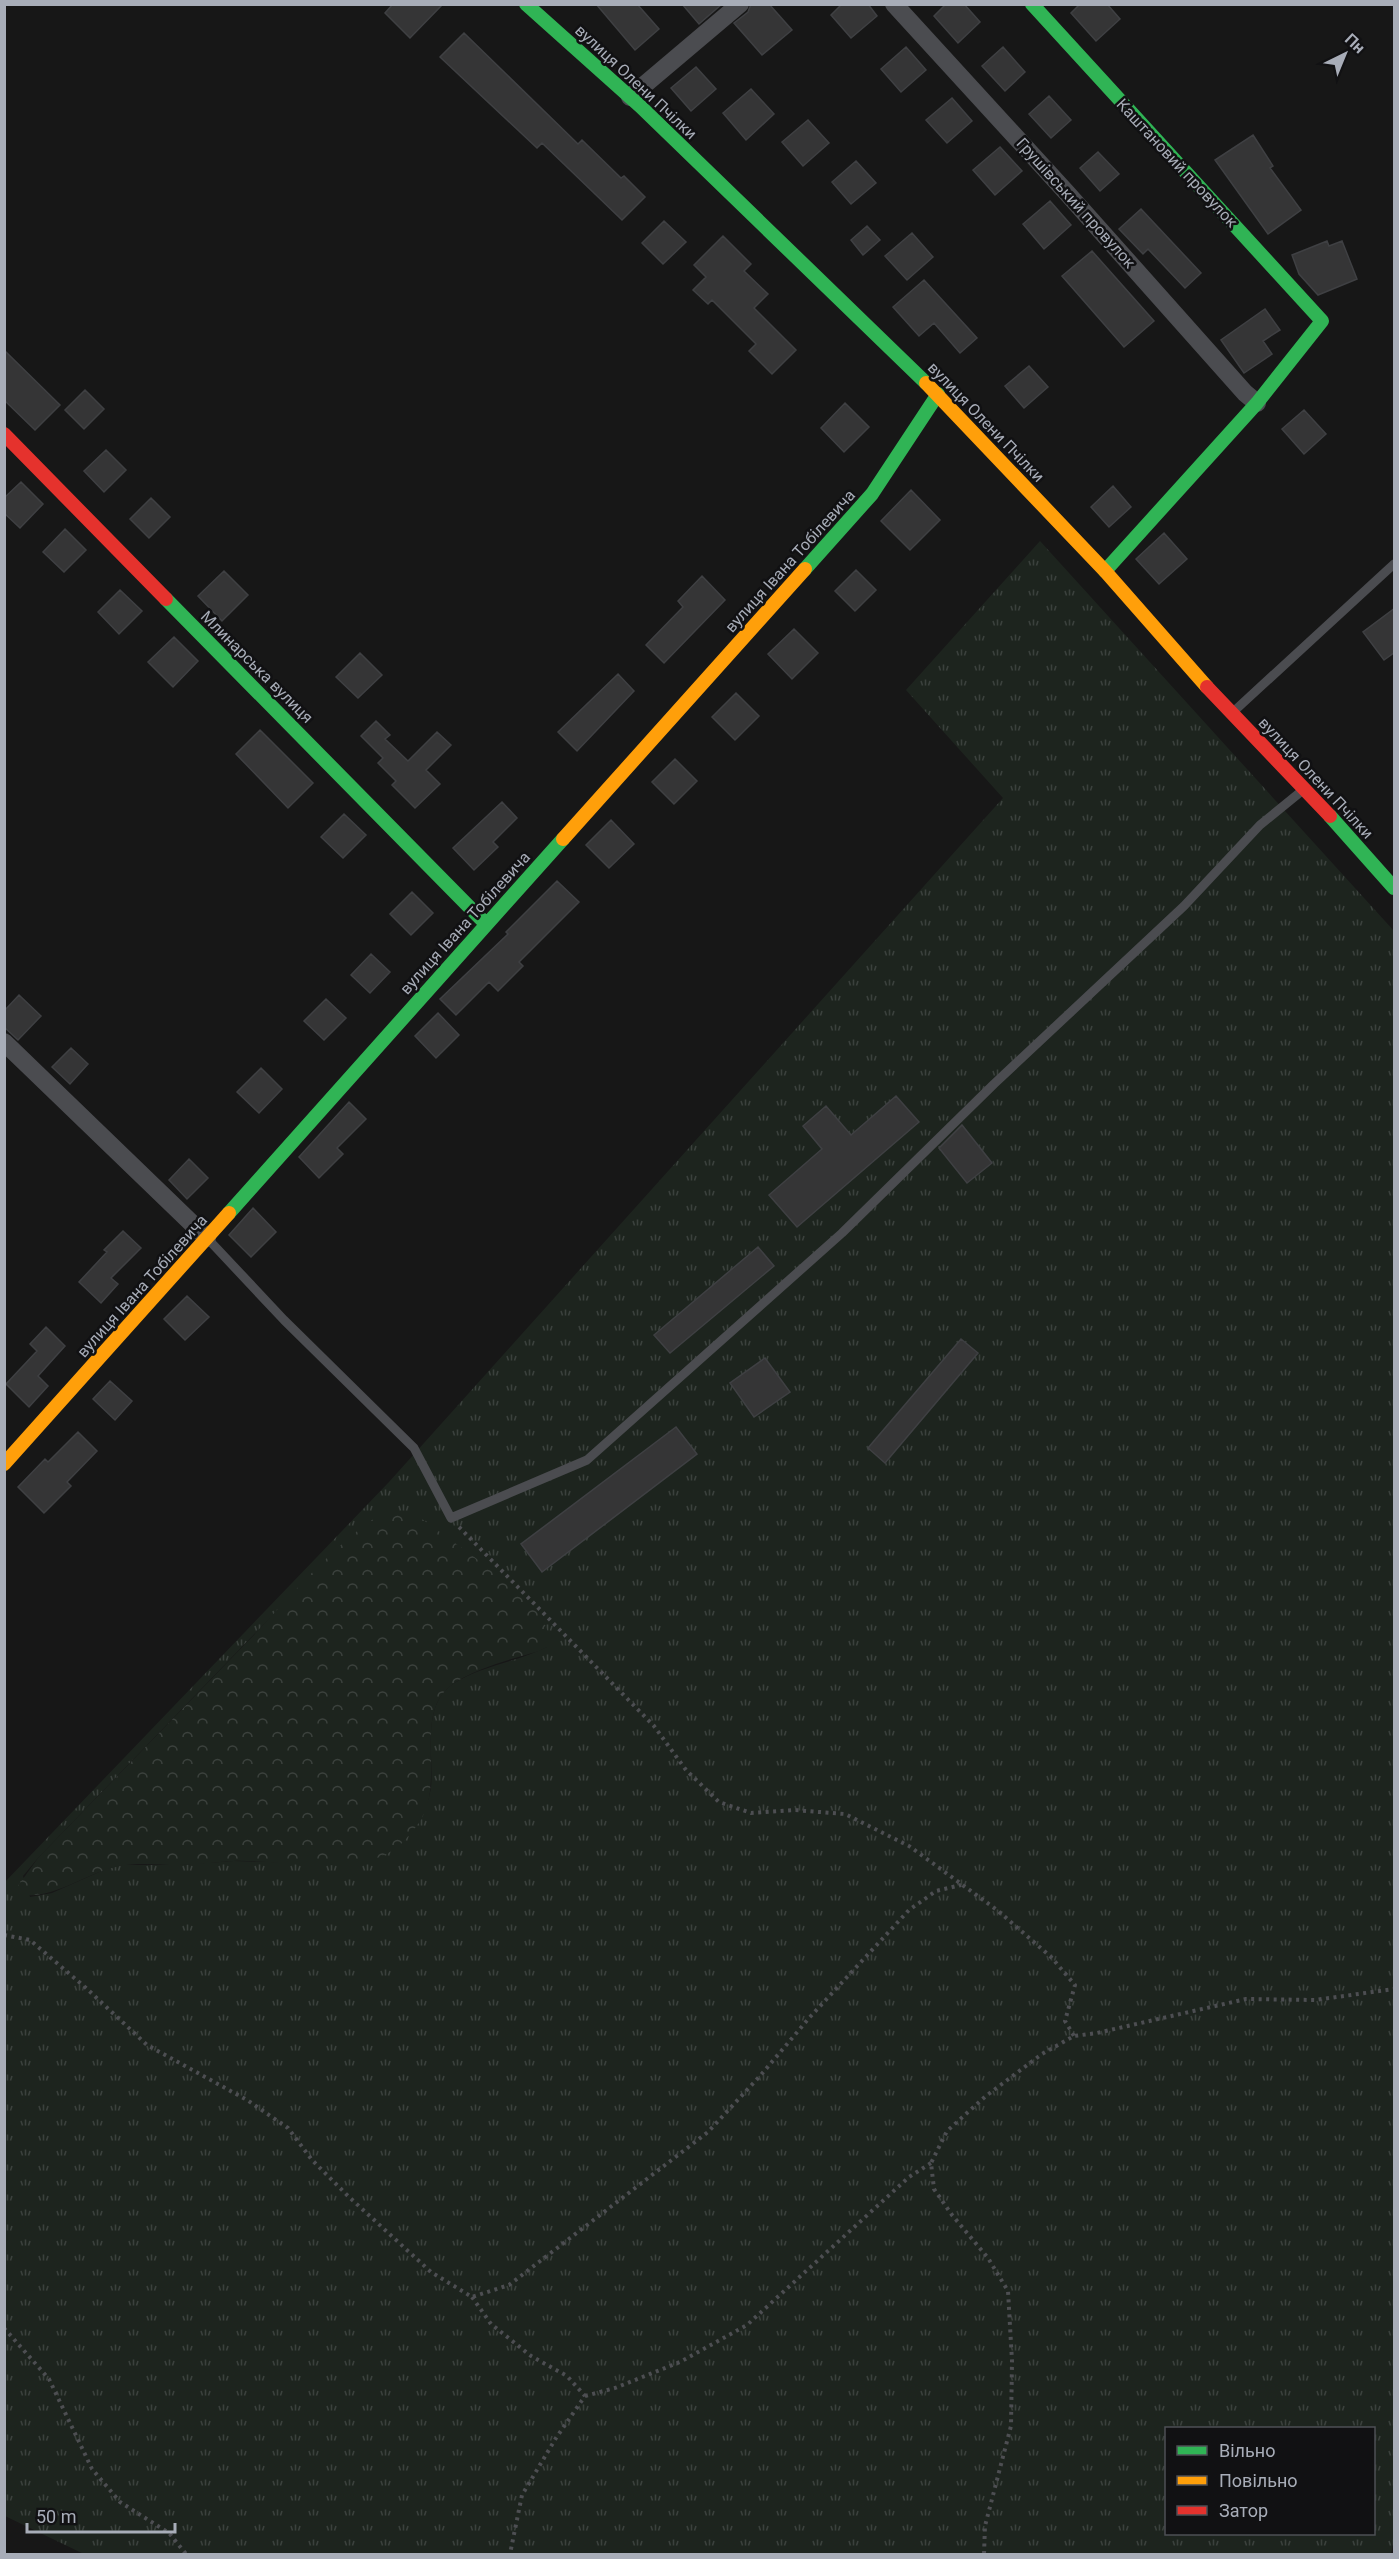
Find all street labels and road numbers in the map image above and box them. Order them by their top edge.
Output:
street label: вулиця Олени Пчілки [571,21,701,143]
street label: Каштановий провулок [1112,95,1242,231]
street label: Грушівський провулок [1013,134,1140,272]
street label: вулиця Олени Пчілки [924,358,1048,486]
street label: вулиця Івана Тобілевича [721,486,859,636]
street label: Млинарська вулиця [197,607,317,727]
street label: вулиця Олени Пчілки [1255,713,1377,843]
street label: вулиця Івана Тобілевича [396,848,534,998]
street label: вулиця Івана Тобілевича [73,1211,211,1361]

